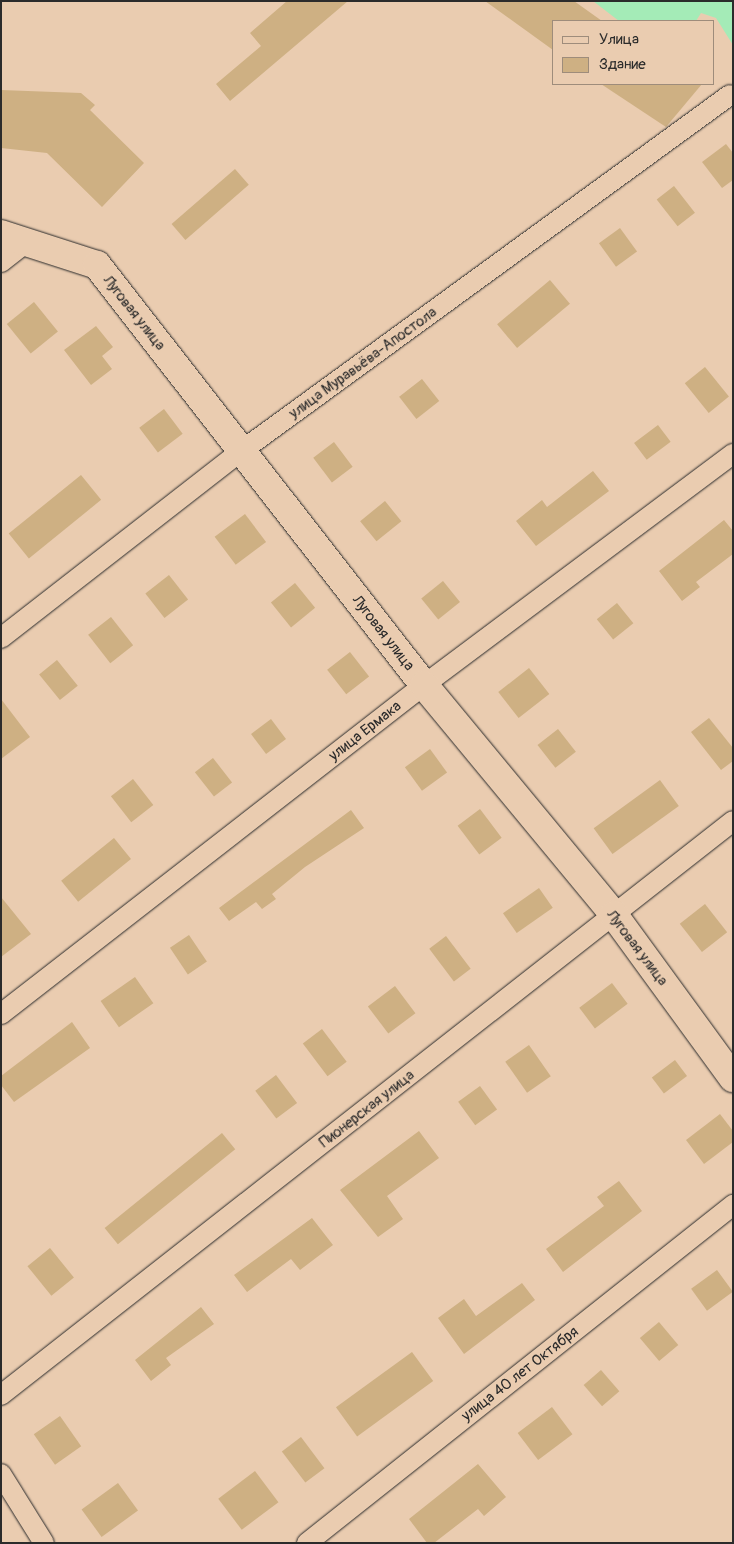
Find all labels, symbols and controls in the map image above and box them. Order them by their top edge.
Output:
legend [552,20,714,85]
text: Улица [599,30,639,49]
text: Здание [599,55,646,74]
street label: Луговая улица [99,272,169,354]
street label: улица Муравьёва-Апостола [286,303,440,423]
street label: Луговая улица [348,592,418,674]
street label: улица Ермака [325,697,405,765]
street label: Луговая улица [603,906,671,990]
street label: Пионерская улица [316,1066,418,1152]
street label: улица 40 лет Октября [458,1323,582,1425]

